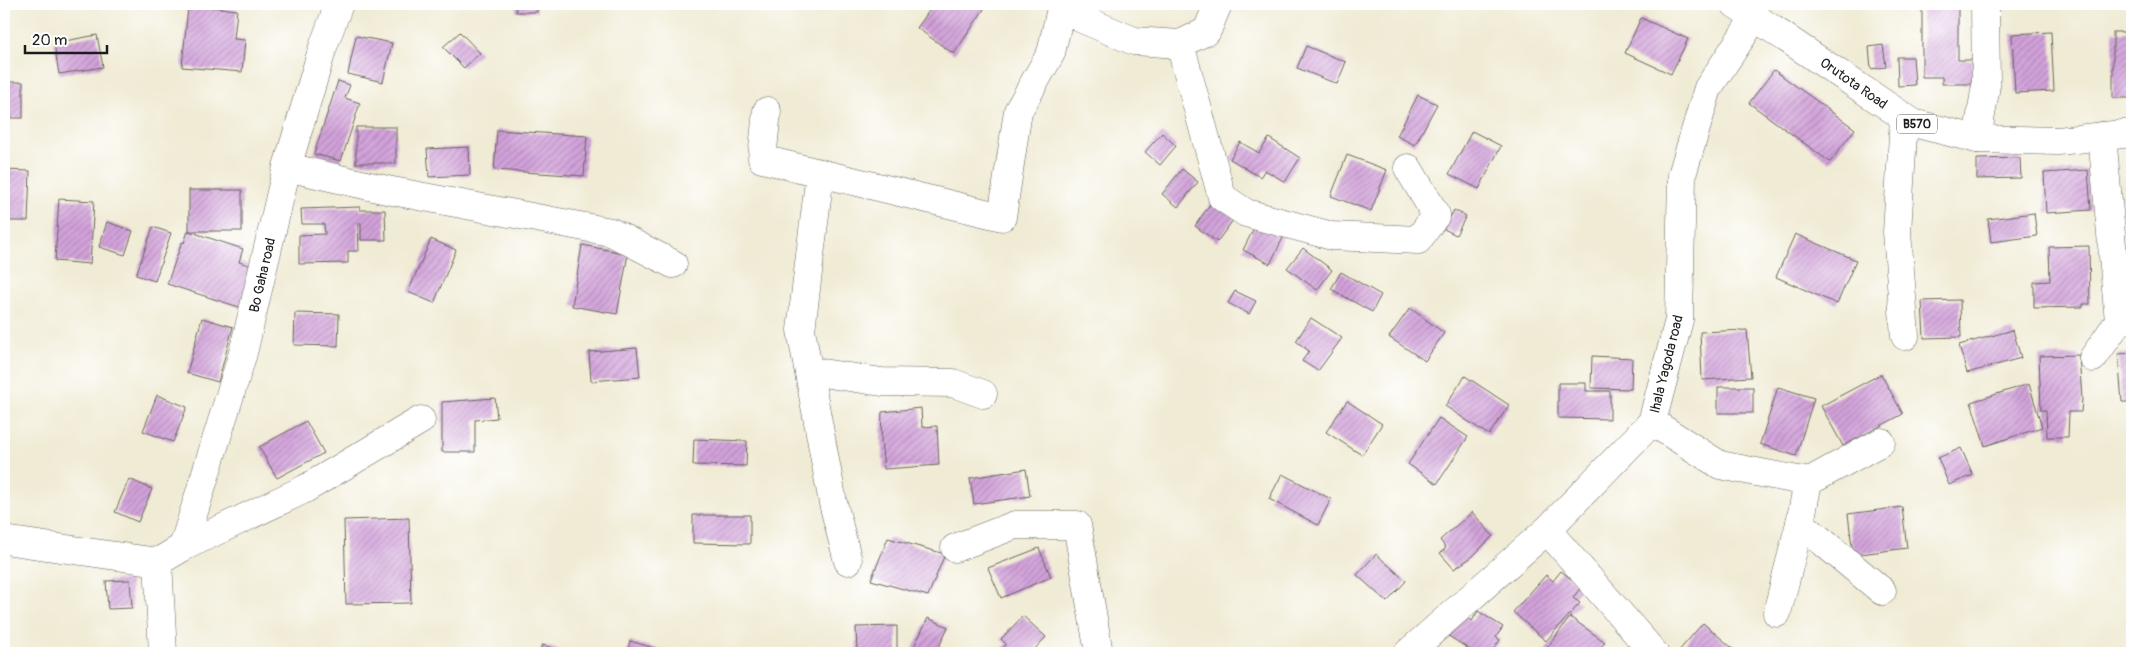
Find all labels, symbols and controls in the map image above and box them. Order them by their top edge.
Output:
scale bar [25,22,108,54]
text: 20 m [32,31,67,50]
street label: Orutota Road [1817,54,1891,113]
road number: B570 [1897,115,1937,134]
street label: Bo Gaha road [246,236,279,314]
street label: Ihala Yagoda road [1646,313,1687,415]

